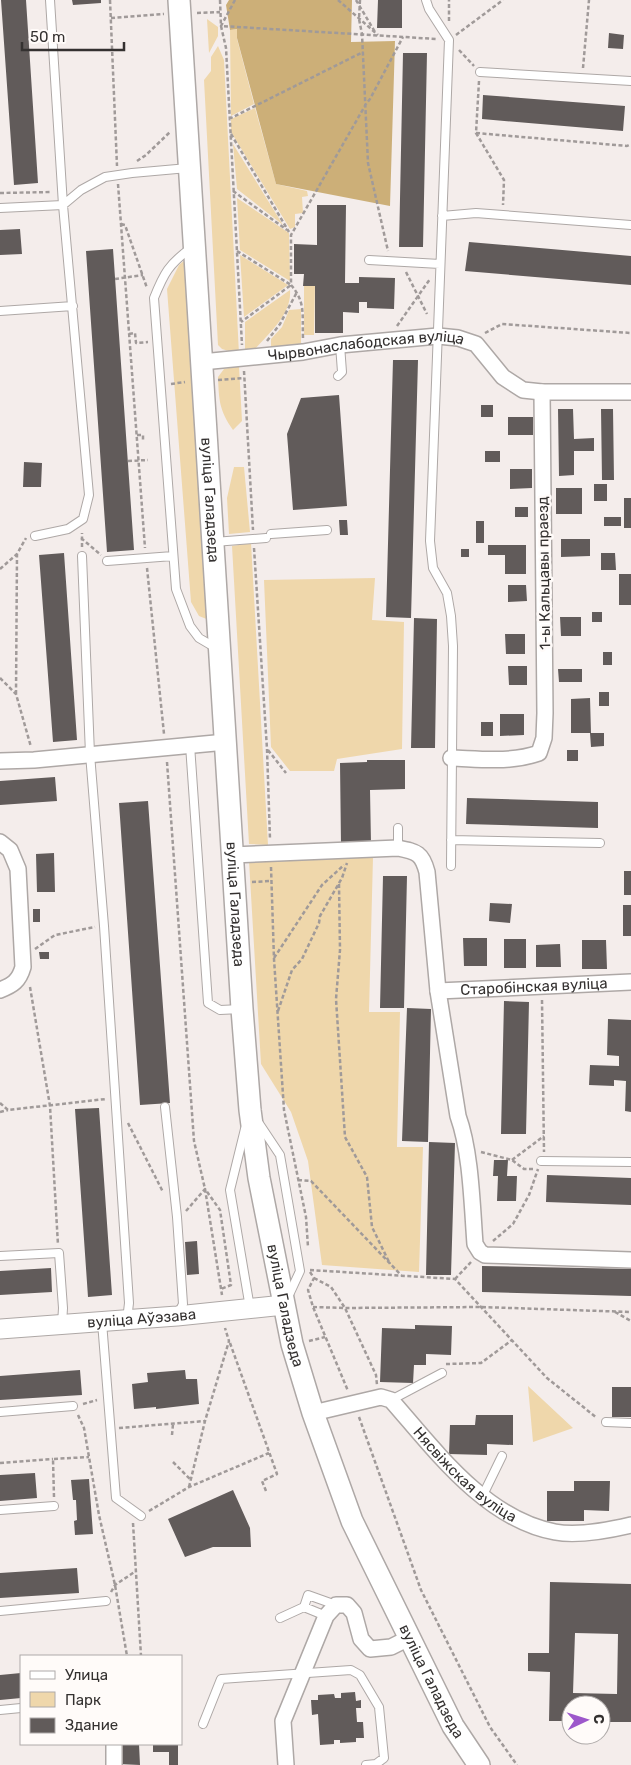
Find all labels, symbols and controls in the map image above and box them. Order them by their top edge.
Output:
scale bar [22,20,125,52]
text: 50 m [30,28,65,46]
street label: Чырвонаслабодская вуліца [267,327,467,364]
street label: вуліца Галадзеда [197,437,223,563]
street label: 1-ы Кальцавы праезд [534,496,554,650]
street label: вуліца Галадзеда [223,841,248,967]
street label: Старобінская вуліца [460,974,608,999]
street label: вуліца Галадзеда [263,1242,307,1369]
street label: вуліца Аўэзава [87,1305,197,1332]
street label: Нясвіжская вуліца [409,1423,520,1526]
street label: вуліца Галадзеда [395,1621,468,1742]
legend [20,1655,182,1745]
text: Улица [65,1666,108,1684]
text: Парк [65,1691,101,1709]
north arrow [561,1695,611,1745]
text: С [590,1714,607,1725]
text: Здание [65,1716,118,1734]

